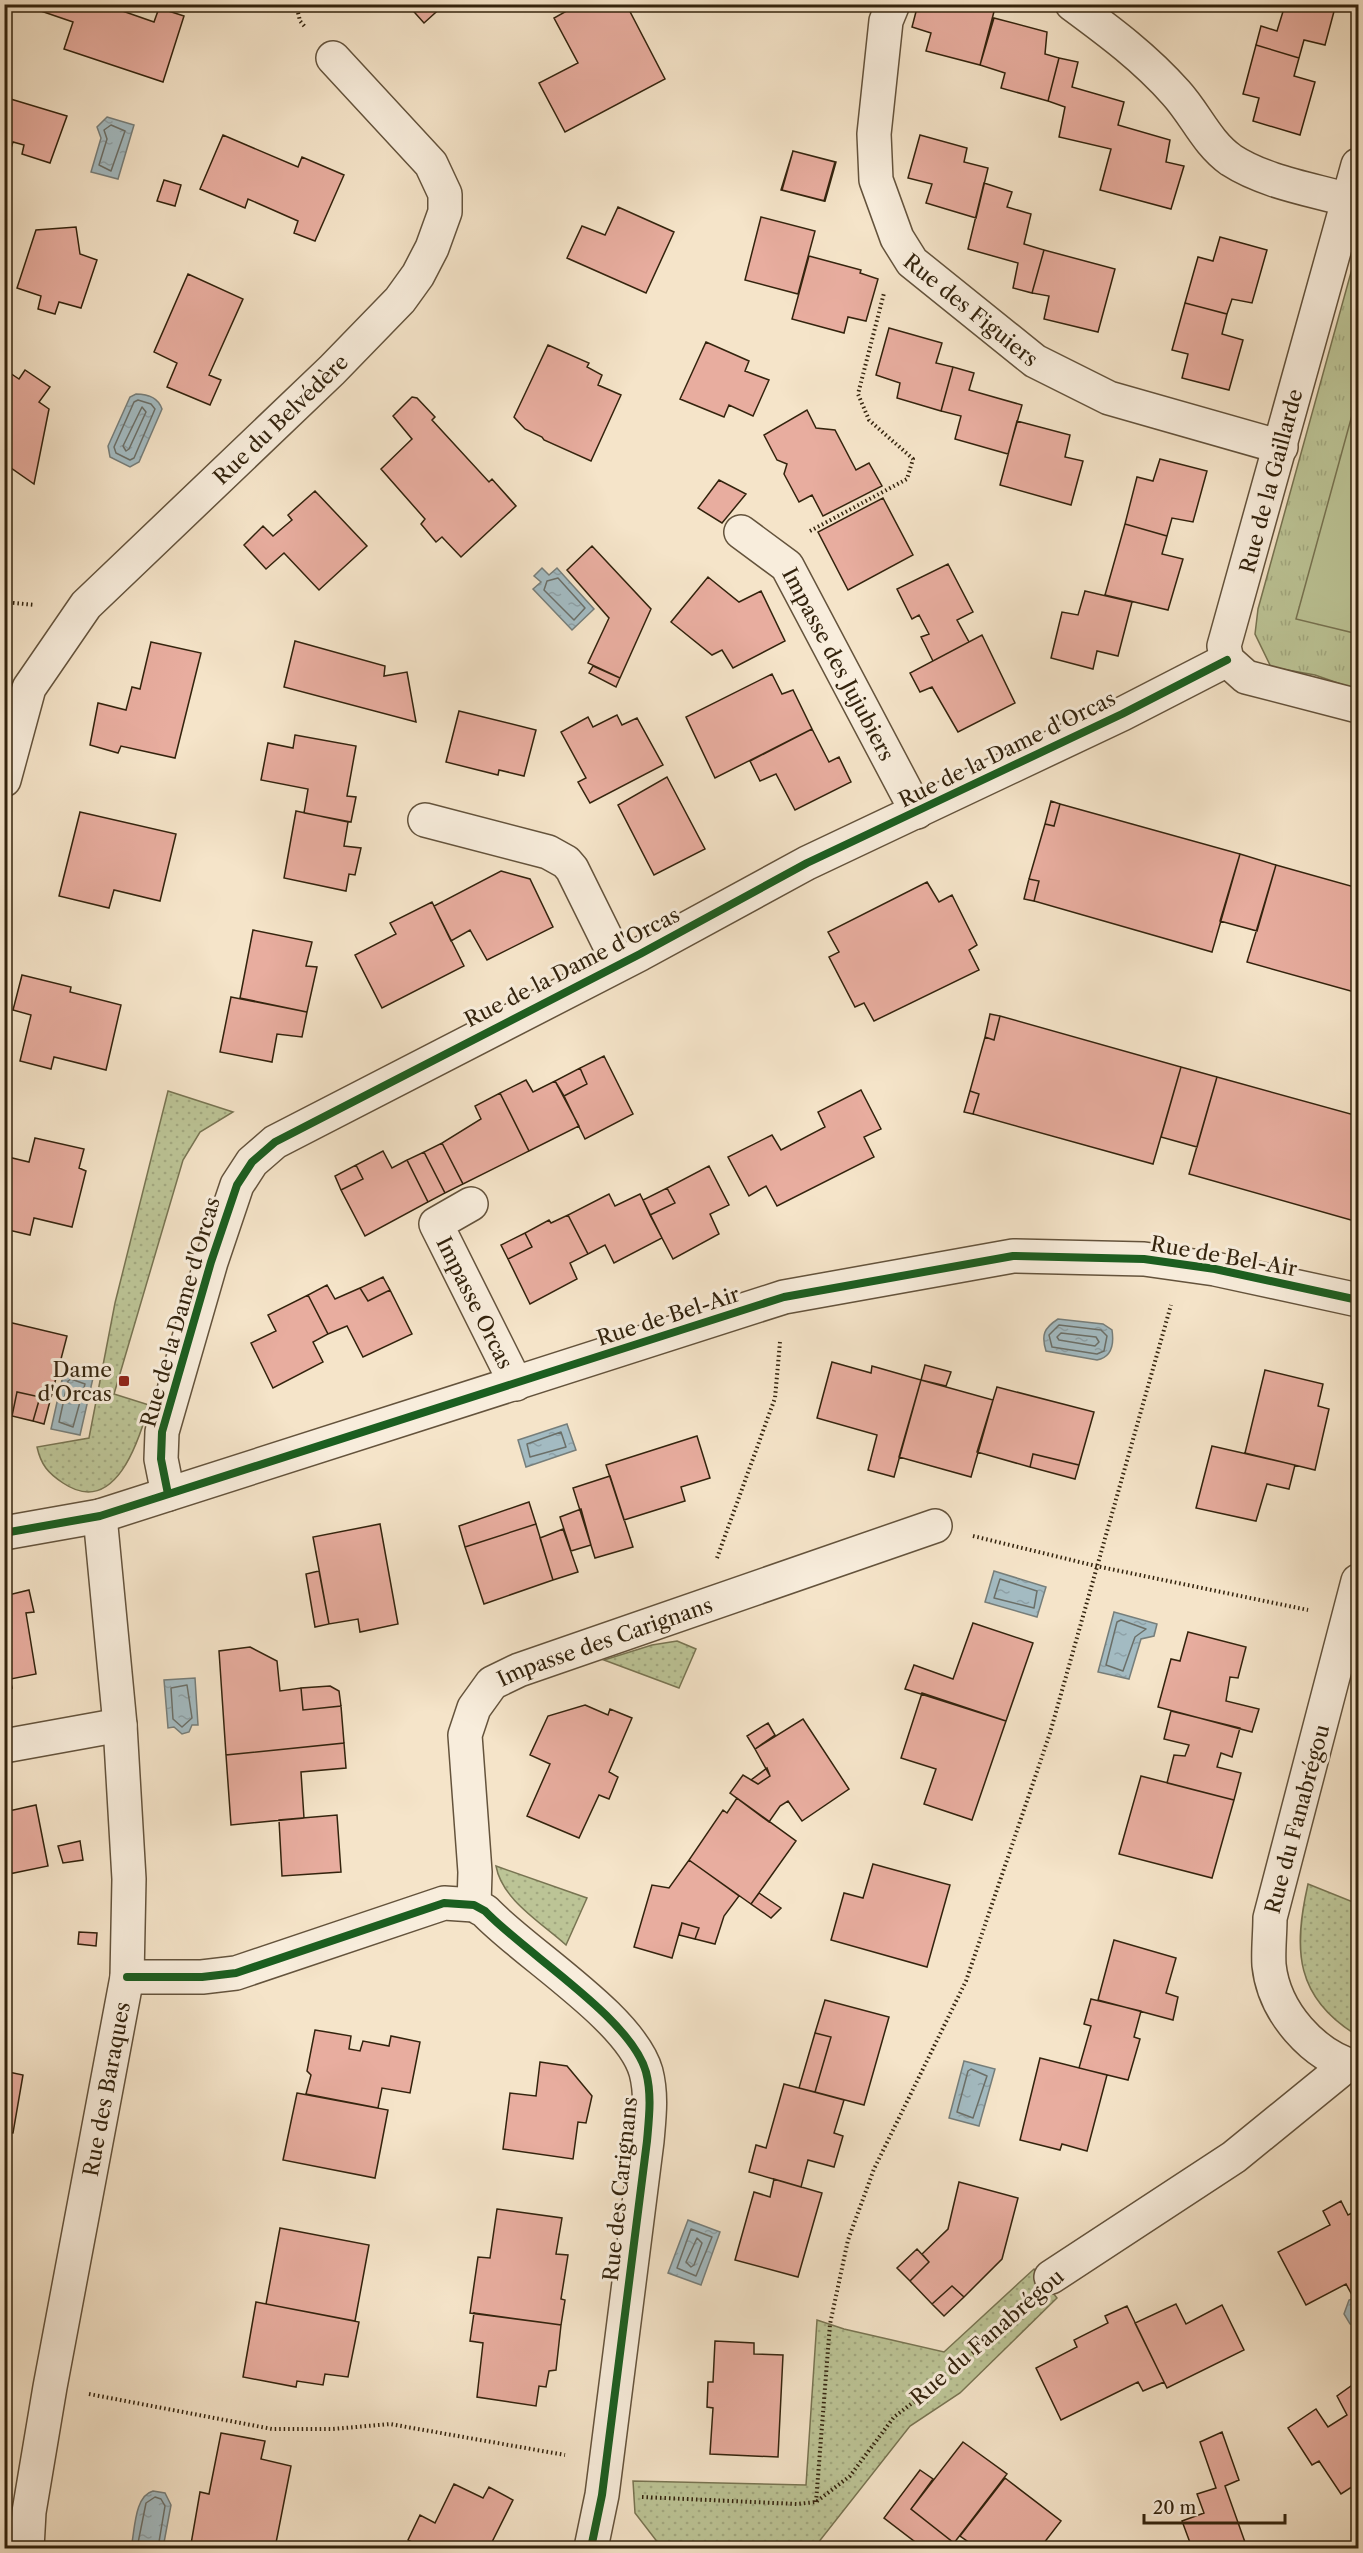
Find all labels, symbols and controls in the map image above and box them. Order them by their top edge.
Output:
street label: Rue des Figuiers [899,248,1043,371]
street label: Rue du Belvédère [208,349,353,489]
street label: Rue de la Gaillarde [1234,386,1308,576]
street label: Impasse des Jujubiers [778,563,900,765]
street label: Rue de la Dame d'Orcas [895,686,1119,812]
street label: Rue de la Dame d'Orcas [460,902,684,1032]
street label: Rue de la Dame d'Orcas [135,1194,225,1430]
street label: Rue de Bel-Air [1149,1231,1299,1281]
street label: Impasse Orcas [432,1232,519,1373]
street label: Rue de Bel-Air [594,1281,743,1351]
place label: Dame d'Orcas [37,1357,112,1406]
marker: Dame d'Orcas [117,1374,131,1388]
street label: Impasse des Carignans [493,1592,716,1691]
street label: Rue du Fanabrégou [1260,1722,1334,1916]
street label: Rue des Baraques [77,2000,135,2178]
street label: Rue des Carignans [598,2096,642,2282]
street label: Rue du Fanabrégou [905,2264,1069,2410]
scale bar [1144,2487,1285,2525]
text: 20 m [1153,2497,1197,2519]

